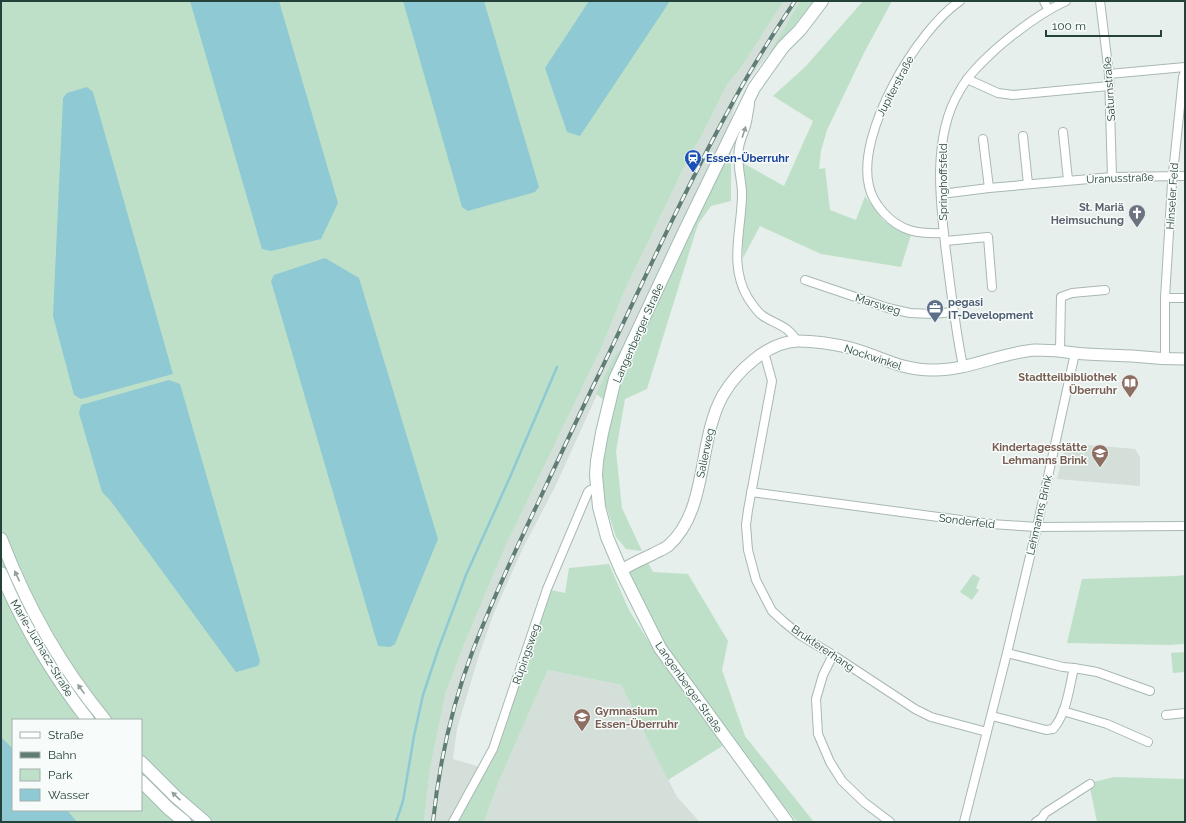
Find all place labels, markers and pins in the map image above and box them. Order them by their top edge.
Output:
station icon: Essen-Überruhr [683,148,703,173]
place label: Essen-Überruhr [706,151,790,165]
place label: St. Mariä Heimsuchung [1051,201,1124,227]
church icon: St. Mariä Heimsuchung [1127,203,1147,228]
place label: pegasi IT-Development [948,296,1034,322]
office icon: pegasi IT-Development [925,298,945,323]
place label: Stadtteilbibliothek Überruhr [1018,371,1118,397]
library icon: Stadtteilbibliothek Überruhr [1120,373,1140,398]
place label: Kindertagesstätte Lehmanns Brink [992,441,1088,467]
school or university icon: Kindertagesstätte Lehmanns Brink [1090,443,1110,468]
place label: Gymnasium Essen-Überruhr [595,705,679,731]
school or university icon: Gymnasium Essen-Überruhr [572,707,592,732]

